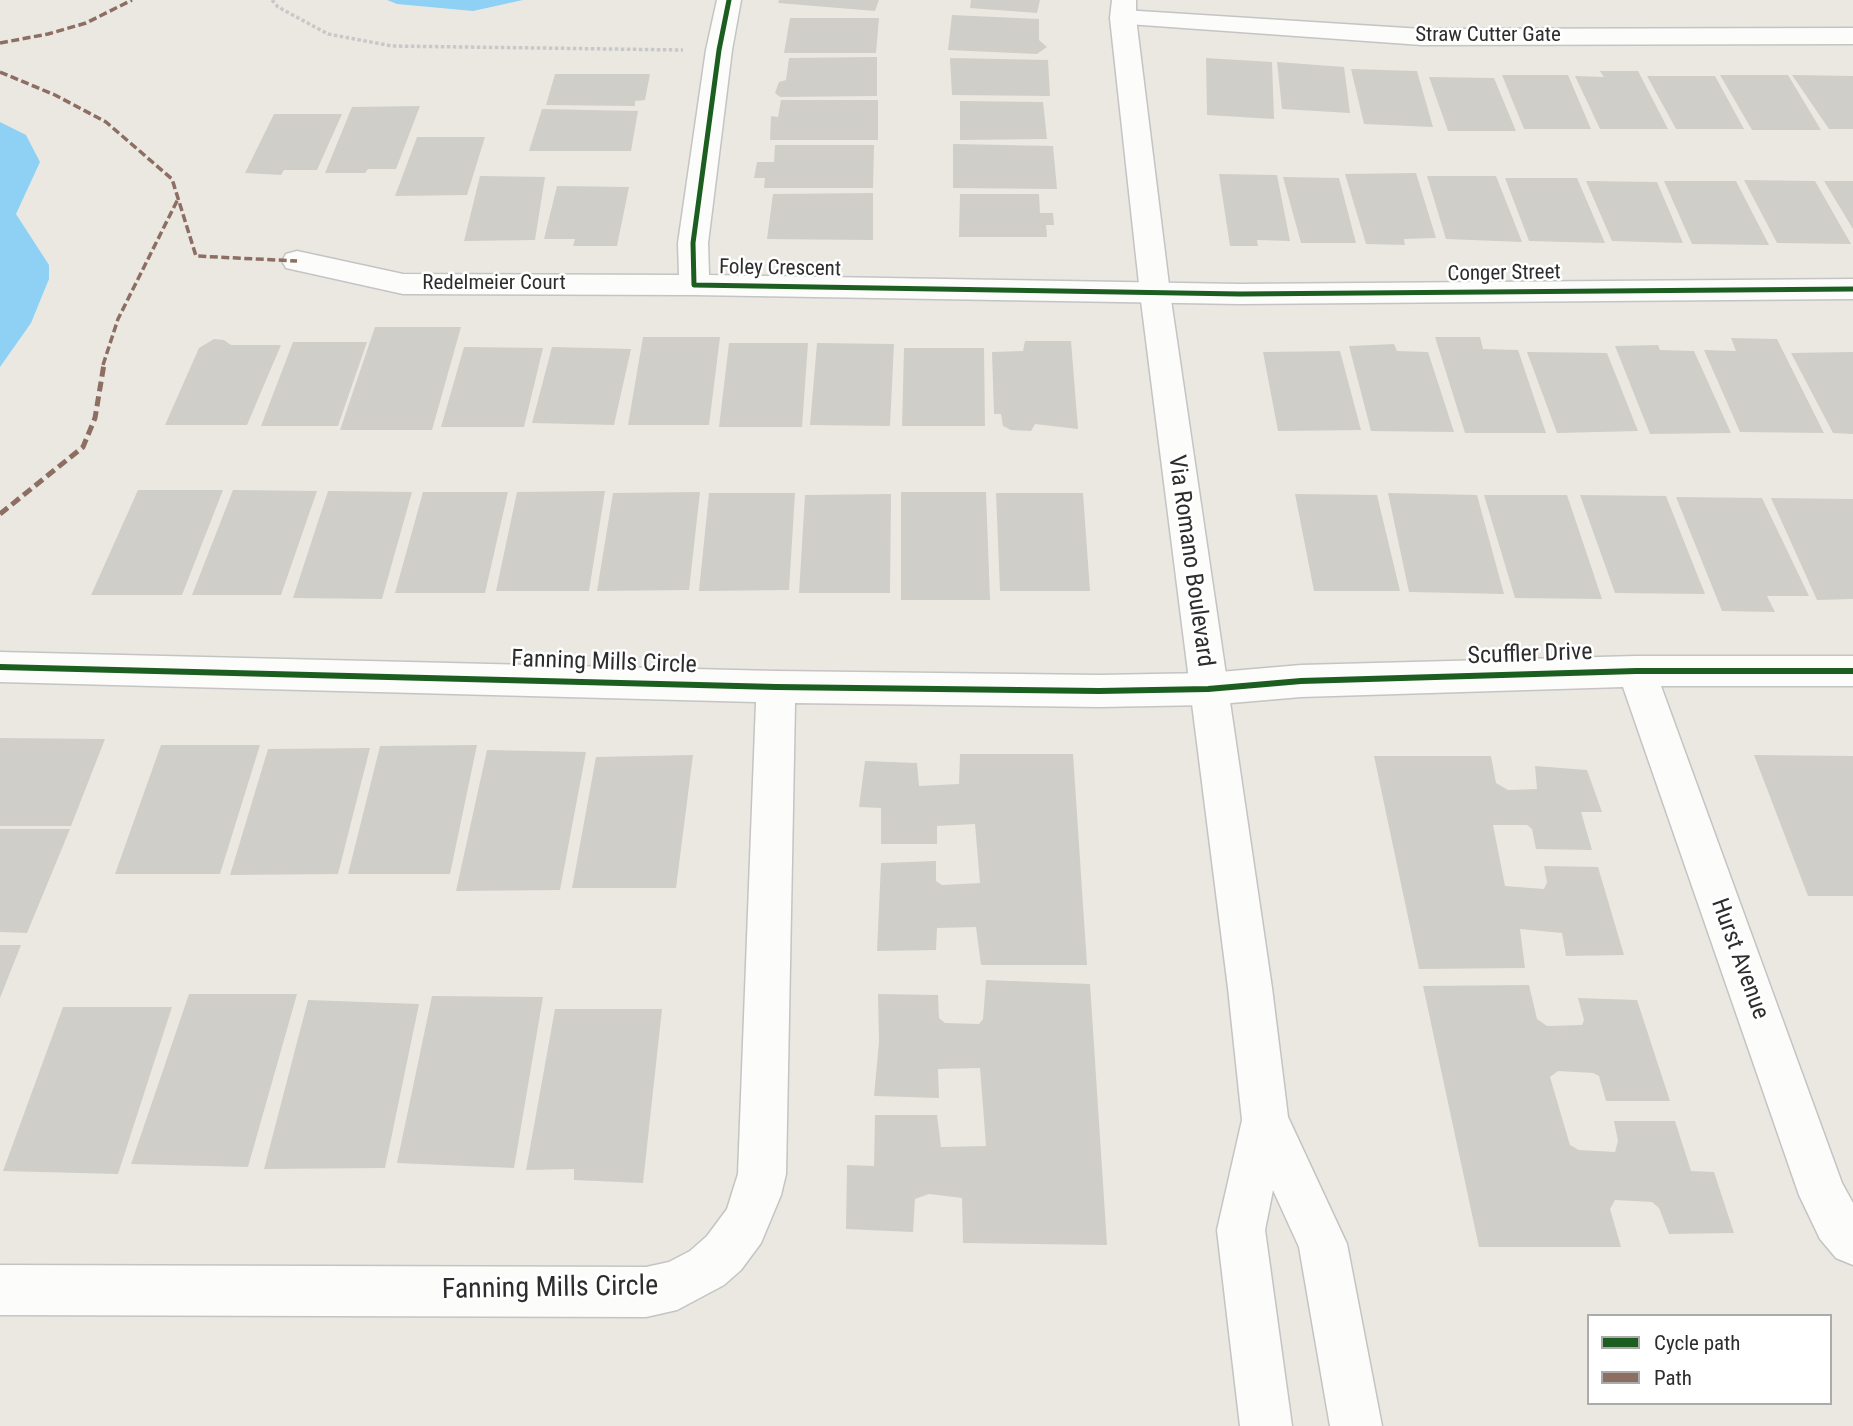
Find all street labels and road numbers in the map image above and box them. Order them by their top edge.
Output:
street label: Straw Cutter Gate [1415,23,1561,49]
street label: Foley Crescent [719,255,841,283]
street label: Conger Street [1447,260,1561,288]
street label: Redelmeier Court [422,271,566,297]
street label: Via Romano Boulevard [1161,453,1219,669]
street label: Scuffler Drive [1467,638,1593,672]
street label: Fanning Mills Circle [511,645,697,681]
street label: Hurst Avenue [1704,895,1774,1023]
street label: Fanning Mills Circle [442,1270,658,1308]

